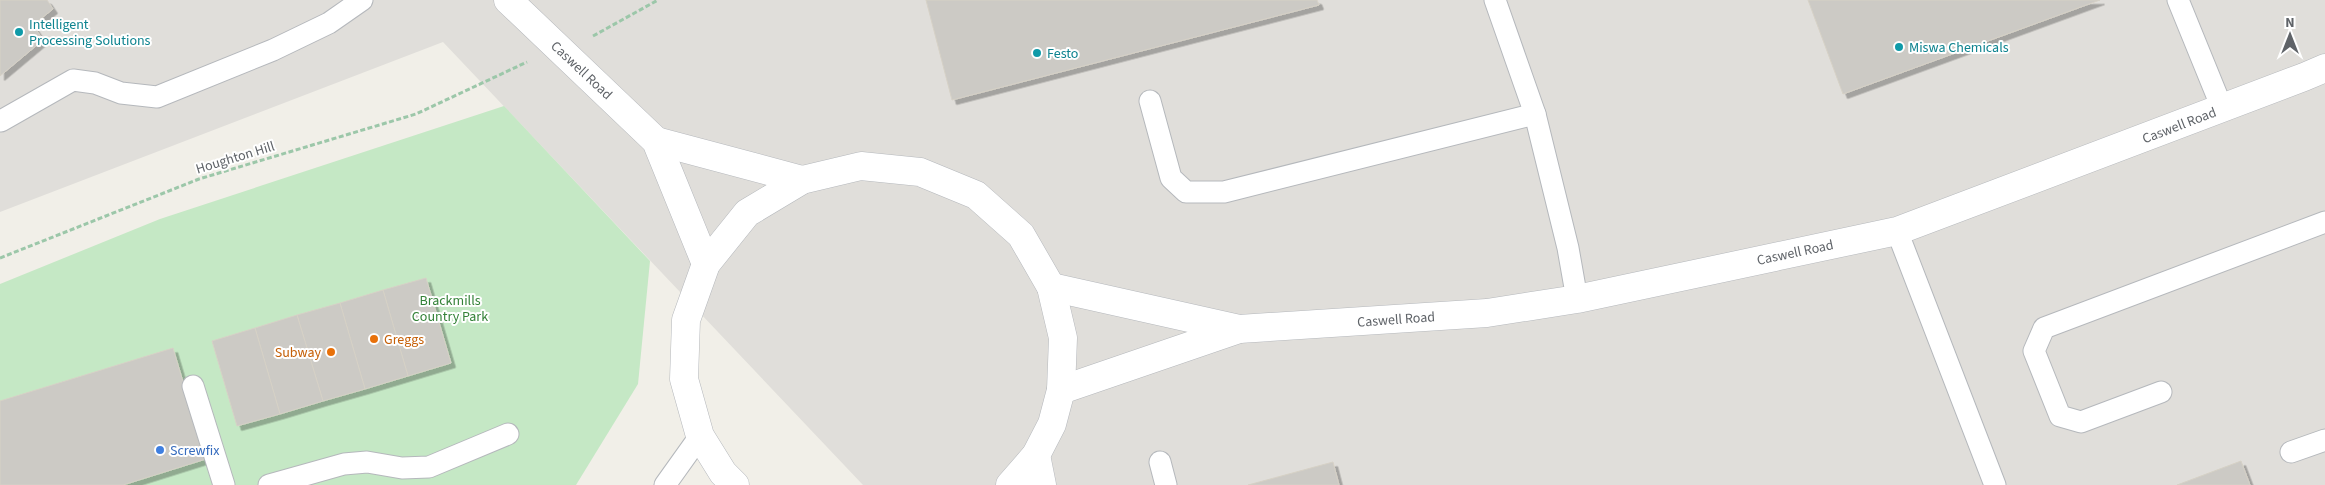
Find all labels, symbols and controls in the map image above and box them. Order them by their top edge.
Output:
north arrow [2265,10,2315,60]
text: N [2285,13,2295,33]
place label: Intelligent Processing Solutions [29,15,151,51]
marker: Intelligent Processing Solutions [13,26,25,38]
street label: Caswell Road [546,37,617,105]
place label: Miswa Chemicals [1909,38,2009,58]
marker: Miswa Chemicals [1893,41,1905,53]
place label: Festo [1047,44,1078,64]
marker: Festo [1031,47,1043,59]
street label: Caswell Road [2139,103,2219,149]
street label: Houghton Hill [193,136,277,179]
street label: Caswell Road [1755,235,1835,271]
park label: Brackmills Country Park [412,291,488,327]
street label: Caswell Road [1357,307,1436,333]
place label: Greggs [384,330,424,350]
marker: Greggs [368,333,380,345]
place label: Subway [275,343,321,363]
marker: Subway [325,346,337,358]
place label: Screwfix [170,441,220,461]
marker: Screwfix [154,444,166,456]

